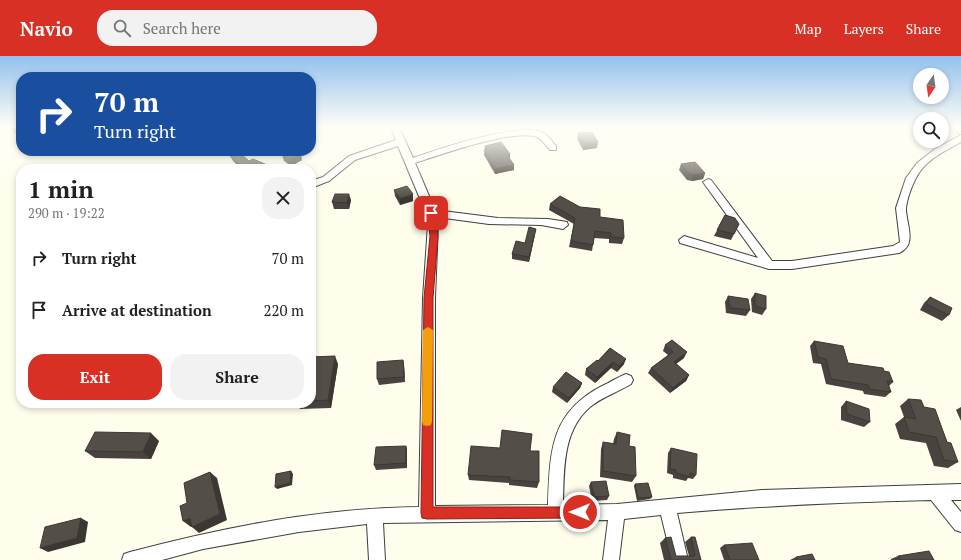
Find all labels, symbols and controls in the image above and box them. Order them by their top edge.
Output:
search box [97,10,377,46]
text: Navio [20,16,73,41]
icon: search [111,17,133,39]
text: Search here [143,18,221,38]
text: Map [795,19,822,38]
text: Layers [844,19,884,38]
text: Share [906,19,941,38]
north arrow [913,68,949,104]
map controls [913,68,949,148]
text: 70 m [94,83,159,120]
icon: right [28,88,80,140]
button: search [913,112,949,148]
text: Turn right [94,119,176,143]
text: 1 min [28,173,94,205]
button: close [262,177,304,219]
pin [414,196,448,230]
icon: arrive [420,202,442,224]
text: 290 m · 19:22 [28,204,105,222]
icon: right [28,247,50,269]
text: Turn right [62,248,137,268]
text: 70 m [271,248,304,268]
icon: arrive [28,299,50,321]
text: Arrive at destination [62,300,212,320]
text: 220 m [263,300,304,320]
button: Exit [28,354,162,400]
button: Share [170,354,304,400]
position arrow [559,491,601,533]

